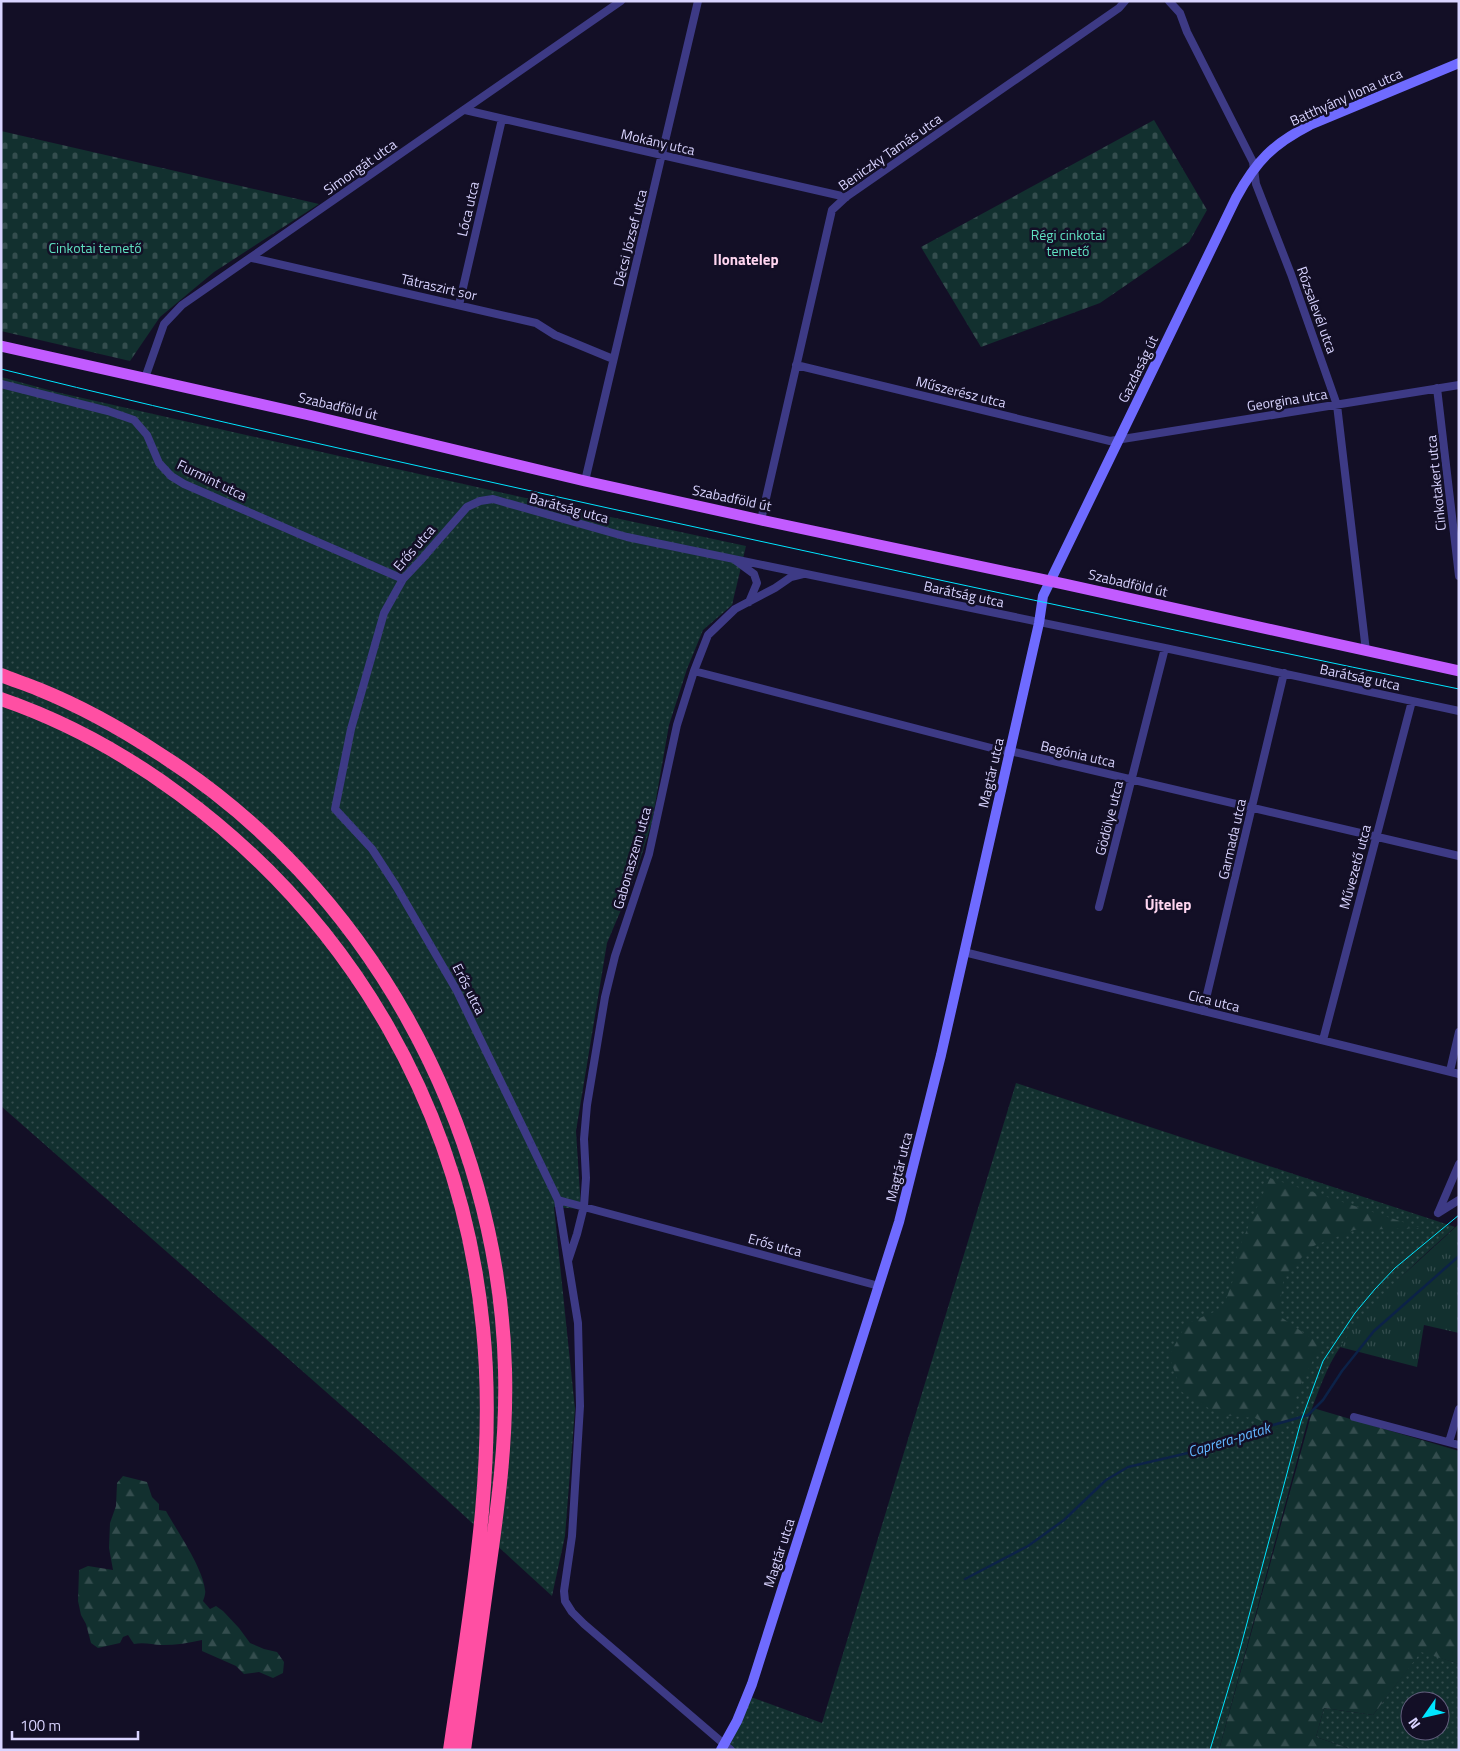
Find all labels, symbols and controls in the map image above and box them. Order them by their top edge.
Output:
street label: Batthyány Ilona utca [1286,62,1405,131]
street label: Beniczky Tamás utca [834,108,946,195]
street label: Mokány utca [619,123,697,160]
street label: Simongát utca [319,134,401,200]
street label: Lóca utca [451,179,484,238]
street label: Décsi József utca [607,187,652,289]
park label: Régi cinkotai temető [1031,224,1105,261]
park label: Cinkotai temető [48,237,142,258]
district label: Ilonatelep [713,248,779,271]
street label: Rózsalevél utca [1292,263,1343,356]
street label: Tátraszirt sor [399,268,479,305]
street label: Gazdaság út [1112,332,1163,406]
street label: Műszerész utca [914,370,1008,413]
street label: Georgina utca [1245,383,1329,416]
street label: Szabadföld út [296,386,380,425]
street label: Cinkotakert utca [1420,434,1451,532]
street label: Furmint utca [174,454,251,505]
street label: Szabadföld út [690,479,774,516]
street label: Barátság utca [527,487,611,528]
street label: Erős utca [388,520,440,575]
street label: Szabadföld út [1086,563,1170,602]
street label: Barátság utca [922,575,1006,612]
street label: Barátság utca [1318,658,1402,695]
street label: Begónia utca [1039,735,1118,772]
street label: Magtár utca [972,736,1009,810]
street label: Gödölye utca [1089,778,1128,857]
street label: Garmada utca [1212,796,1251,881]
street label: Gabonaszem utca [607,804,656,911]
street label: Művezető utca [1333,822,1376,912]
district label: Újtelep [1145,893,1191,916]
street label: Erős utca [448,960,491,1018]
street label: Cica utca [1186,984,1242,1017]
street label: Magtár utca [880,1130,917,1204]
street label: Erős utca [746,1227,804,1262]
water label: Caprera-patak [1185,1415,1275,1463]
street label: Magtár utca [758,1516,800,1590]
north arrow [1400,1691,1450,1741]
scale bar [12,1708,139,1740]
text: 100 m [20,1714,61,1737]
text: N [1402,1714,1425,1733]

